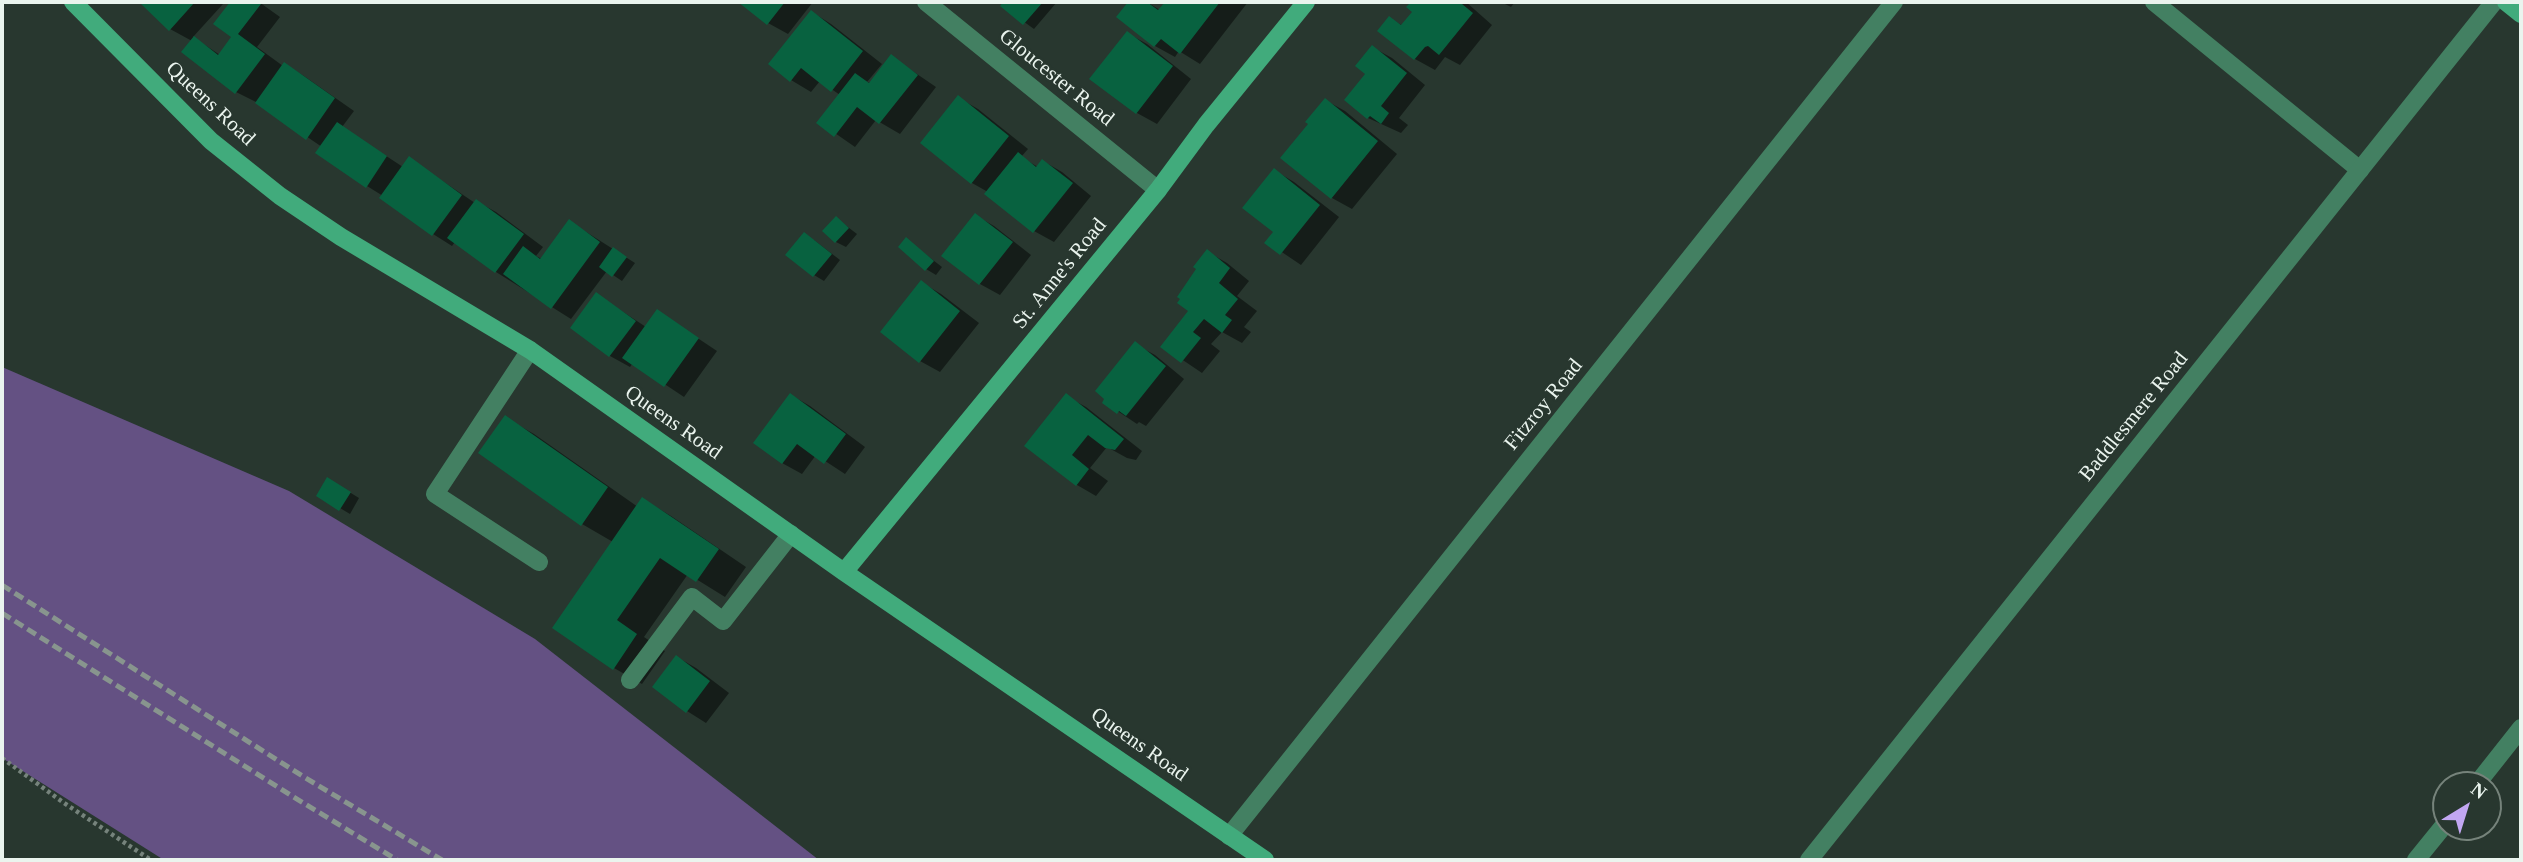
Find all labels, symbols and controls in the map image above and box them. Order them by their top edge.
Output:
street label: Gloucester Road [993,24,1119,132]
street label: Queens Road [160,56,260,152]
street label: St. Anne's Road [1008,214,1112,334]
street label: Baddlesmere Road [2074,347,2194,487]
street label: Fitzroy Road [1500,354,1588,456]
street label: Queens Road [620,380,726,466]
street label: Queens Road [1086,702,1192,788]
north arrow [2432,771,2502,841]
text: N [2467,778,2491,803]

